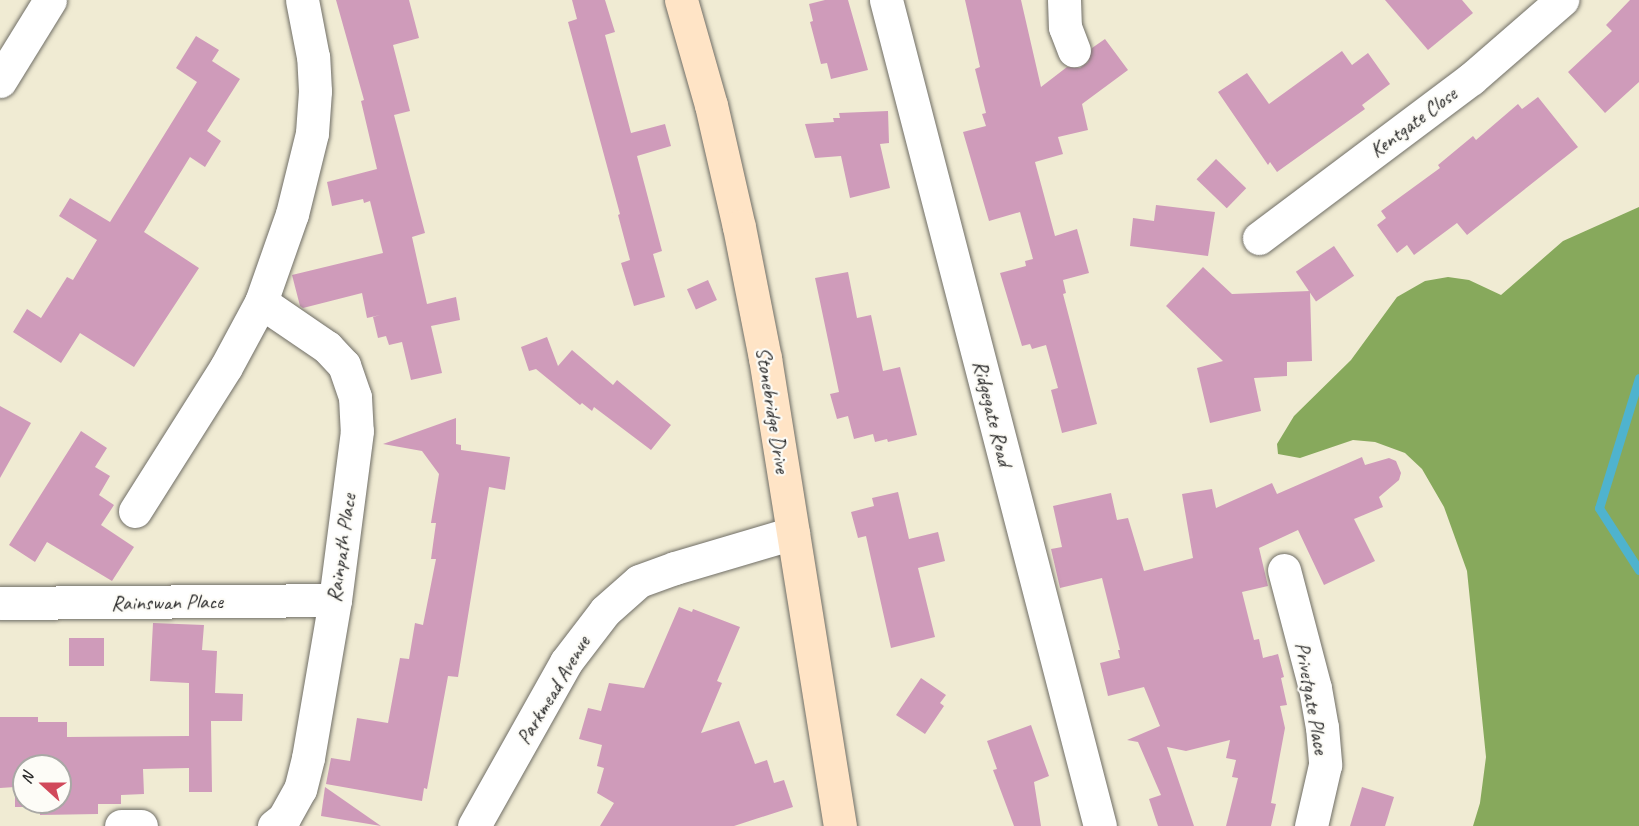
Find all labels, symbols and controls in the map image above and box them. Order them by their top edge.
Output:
street label: Kentgate Close [1364,81,1462,163]
street label: Stonebridge Drive [751,345,795,475]
street label: Ridgegate Road [968,358,1018,468]
street label: Rainpath Place [321,492,361,604]
street label: Rainswan Place [111,588,223,616]
street label: Parkmead Avenue [511,631,595,749]
street label: Privetgate Place [1290,640,1334,756]
north arrow [12,754,72,814]
text: N [16,770,38,786]

